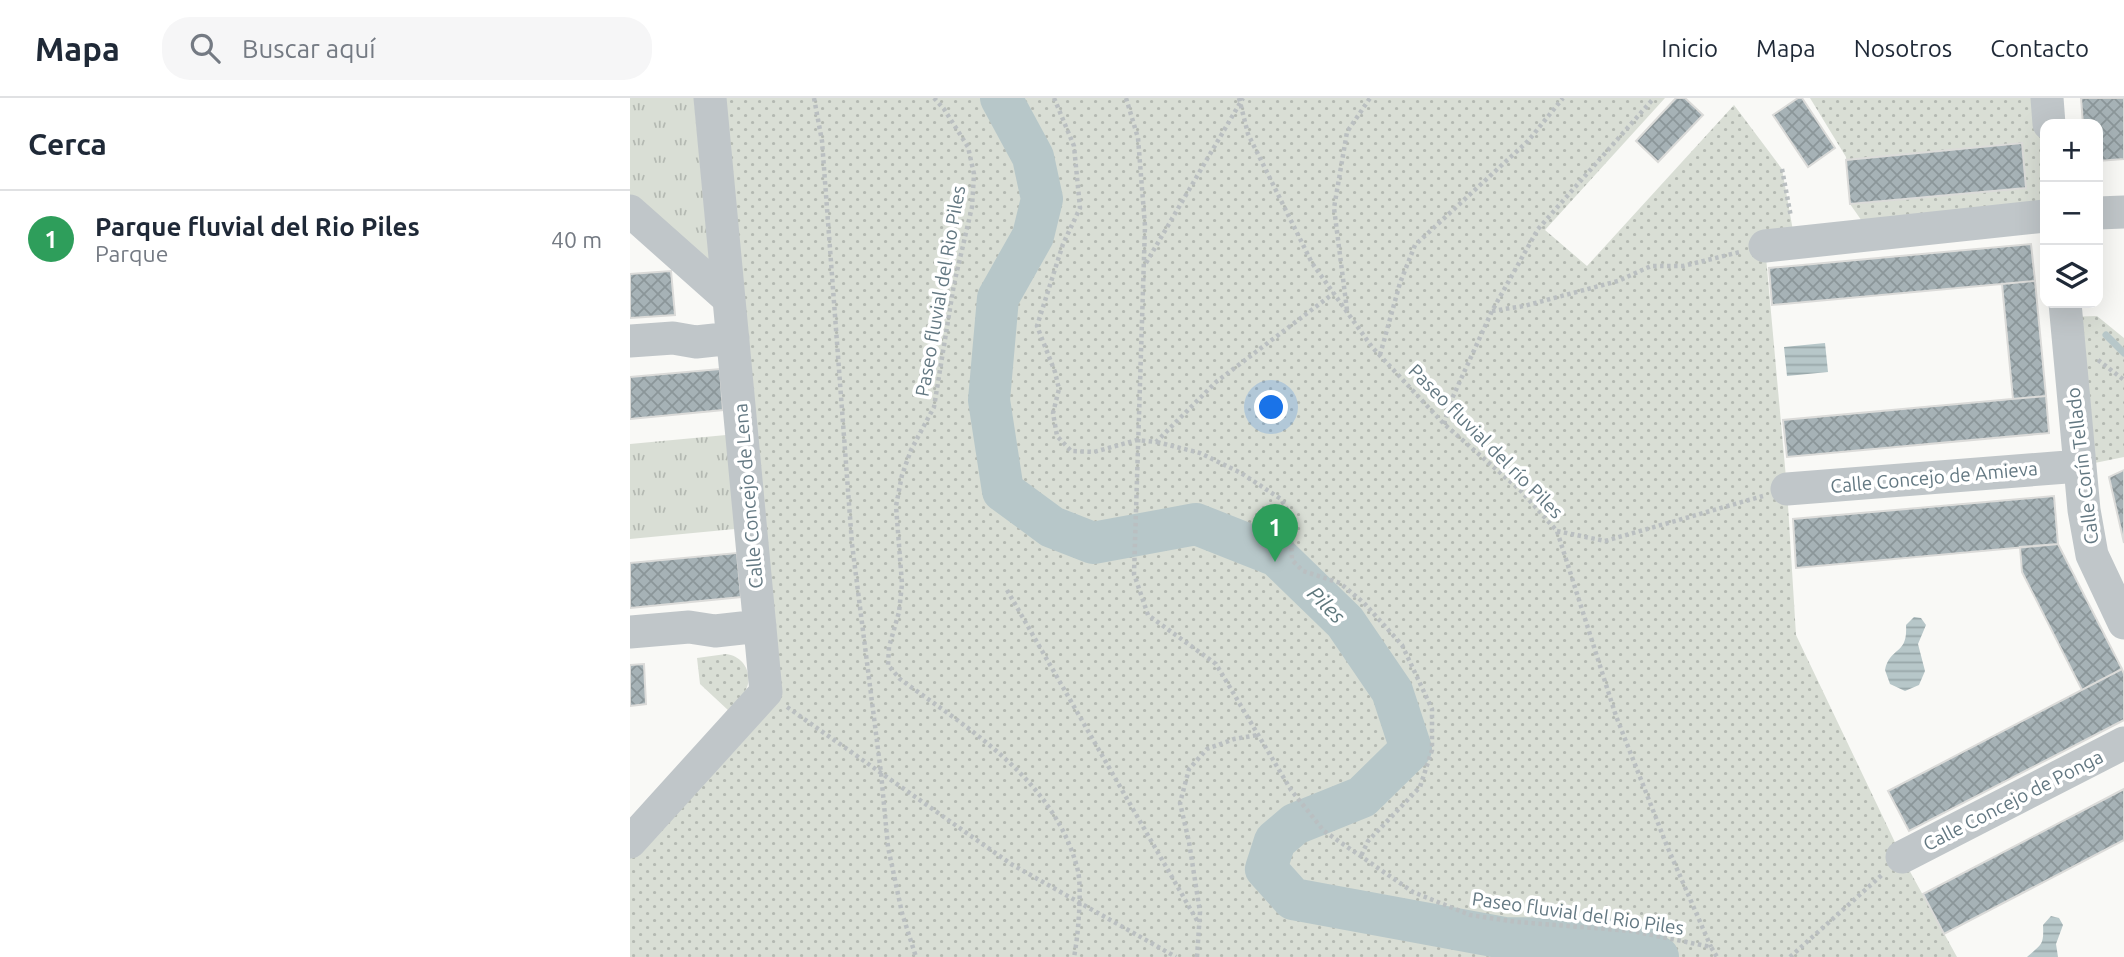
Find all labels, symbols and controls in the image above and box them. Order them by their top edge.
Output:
search box [162,17,652,80]
icon: search [186,29,224,67]
text: Mapa [35,30,120,67]
text: Buscar aquí [242,34,376,63]
text: Inicio [1661,35,1718,62]
text: Mapa [1756,35,1816,62]
text: Nosotros [1854,35,1952,62]
text: Contacto [1990,35,2089,62]
map controls [2040,119,2103,308]
button: + [2040,119,2103,182]
text: Cerca [28,127,107,161]
button: − [2040,182,2103,245]
street label: Paseo fluvial del Rio Piles [911,184,969,398]
text: Parque fluvial del Rio Piles [95,212,420,241]
text: 1 [45,227,57,252]
text: 40 m [551,227,602,252]
text: Parque [95,241,168,266]
button: layers [2040,245,2103,308]
street label: Paseo fluvial del río Piles [1404,359,1568,523]
street label: Calle Corín Tellado [2061,386,2103,546]
your location [1254,390,1288,424]
street label: Calle Concejo de Lena [729,402,767,590]
street label: Calle Concejo de Amieva [1829,457,2039,497]
pin: 1 [1252,504,1298,562]
water label: Piles [1303,581,1350,628]
street label: Calle Concejo de Ponga [1919,745,2107,855]
street label: Paseo fluvial del Rio Piles [1471,887,1685,939]

